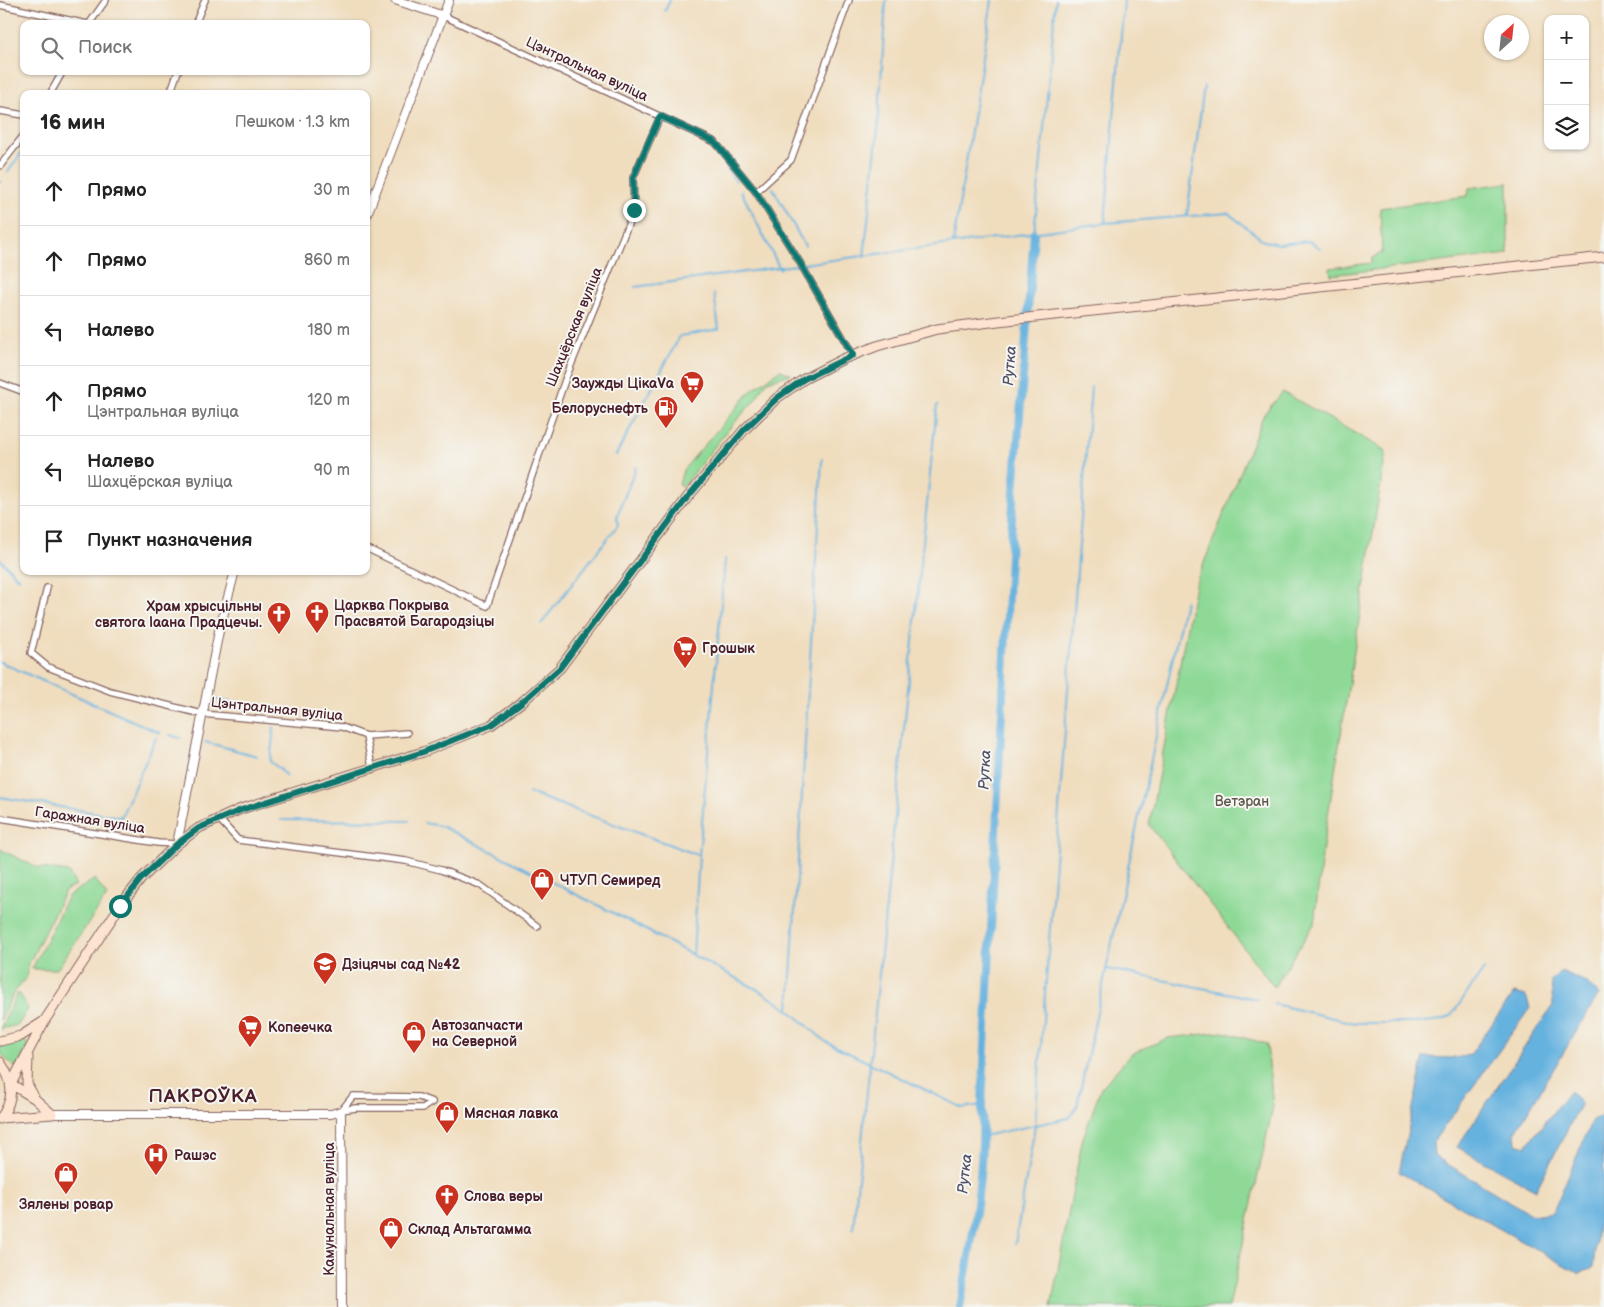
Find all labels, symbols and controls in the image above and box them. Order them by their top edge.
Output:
north arrow [1484,15,1529,60]
map controls [1544,15,1589,150]
button: + [1544,15,1589,60]
search box [20,20,370,75]
street label: Цэнтральная вуліца [523,33,651,105]
icon: search [38,34,66,62]
text: Поиск [78,36,132,59]
button: − [1544,60,1589,105]
button: layers [1544,105,1589,150]
text: 16 мин [40,110,105,135]
text: Пешком · 1.3 km [235,113,350,132]
icon: ahead [40,177,68,205]
text: Прямо [87,179,147,202]
text: 30 m [313,181,350,200]
route end [623,199,646,222]
icon: ahead [40,247,68,275]
text: Прямо [87,249,147,272]
text: 860 m [304,251,350,270]
street label: Шахцёрская вуліца [542,264,606,389]
icon: left [40,317,68,345]
text: Налево [87,319,154,342]
text: 180 m [308,321,350,340]
water label: Рутка [999,345,1021,387]
supermarket icon: Заужды ЦікаVа [679,370,705,404]
place label: Заужды ЦікаVа [571,375,675,392]
text: Прямо [87,380,147,403]
icon: ahead [40,387,68,415]
text: 120 m [307,391,350,410]
fuel station icon: Белоруснефть [653,395,679,429]
place label: Белоруснефть [552,400,649,417]
text: Цэнтральная вуліца [87,403,239,422]
text: Налево [87,450,154,473]
icon: left [40,457,68,485]
text: 90 m [314,461,350,480]
text: Шахцёрская вуліца [87,473,233,492]
icon: arrive [40,527,68,555]
text: Пункт назначения [87,529,252,552]
place label: Царква Покрыва Прасвятой Багародзіцы [334,597,494,630]
place label: Храм хрысцільны святога Іаана Прадцечы. [95,598,262,631]
church icon: Царква Покрыва Прасвятой Багародзіцы [304,600,330,634]
church icon: Храм хрысцільны святога Іаана Прадцечы. [266,601,292,635]
supermarket icon: Грошык [672,635,698,669]
place label: Грошык [702,640,755,657]
street label: Цэнтральная вуліца [210,694,345,724]
water label: Рутка [974,749,996,791]
park label: Ветэран [1215,793,1269,810]
street label: Гаражная вуліца [34,803,147,837]
shop icon: ЧТУП Семиред [529,867,555,901]
place label: ЧТУП Семиред [560,872,661,889]
route start [109,895,132,918]
school or university icon: Дзіцячы сад №42 [312,951,338,985]
place label: Дзіцячы сад №42 [342,956,461,973]
supermarket icon: Копеечка [237,1014,263,1048]
place label: Автозапчасти на Северной [431,1017,523,1050]
place label: Копеечка [268,1019,333,1036]
shop icon: Автозапчасти на Северной [401,1020,427,1054]
district label: ПАКРОЎКА [148,1085,258,1108]
shop icon: Мясная лавка [434,1100,460,1134]
place label: Мясная лавка [464,1105,559,1122]
hospital icon: Рашэс [143,1142,169,1176]
street label: Камунальная вуліца [321,1142,338,1276]
place label: Рашэс [174,1147,217,1164]
water label: Рутка [953,1153,977,1195]
shop icon: Зялены ровар [53,1161,79,1195]
church icon: Слова веры [434,1183,460,1217]
place label: Слова веры [464,1188,543,1205]
place label: Зялены ровар [19,1196,114,1213]
shop icon: Склад Альтагамма [378,1216,404,1250]
place label: Склад Альтагамма [408,1221,532,1238]

